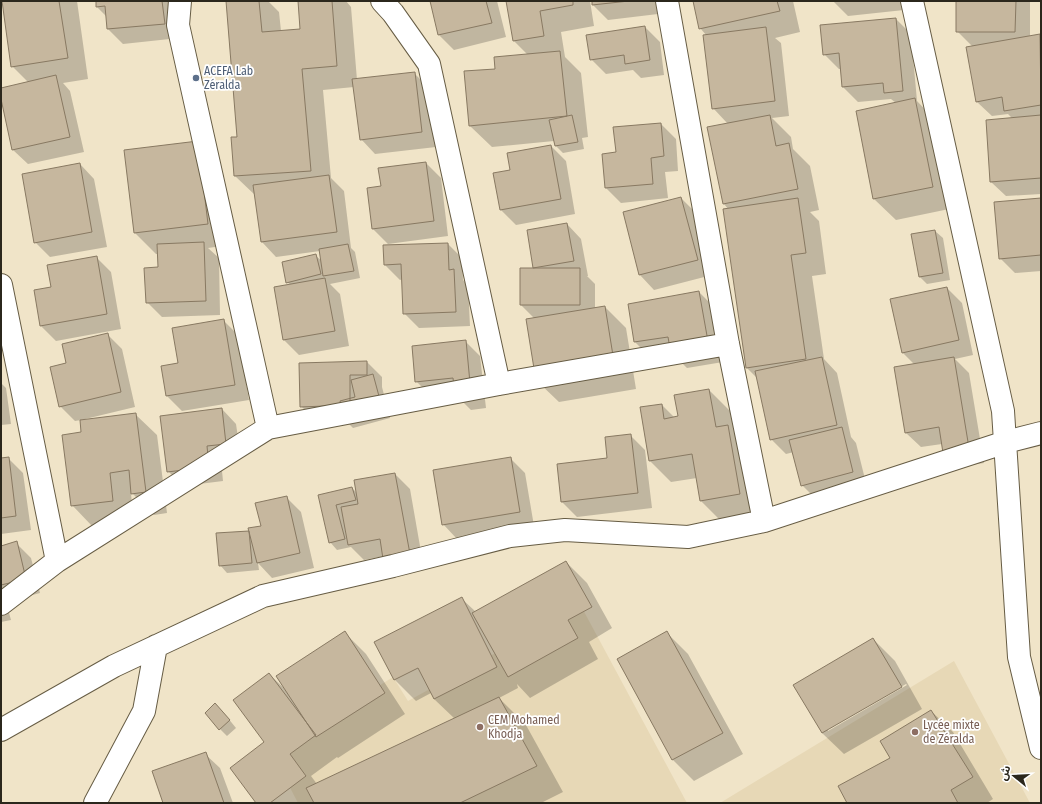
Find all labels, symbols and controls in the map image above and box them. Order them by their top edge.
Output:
place label: ACEFA Lab Zéralda [204,64,253,92]
marker: ACEFA Lab Zéralda [191,73,201,83]
place label: CEM Mohamed Khodja [488,713,560,741]
place label: Lycée mixte de Zéralda [923,718,980,746]
marker: CEM Mohamed Khodja [475,722,485,732]
marker: Lycée mixte de Zéralda [910,727,920,737]
north arrow [994,756,1034,796]
text: ش [996,764,1013,782]

